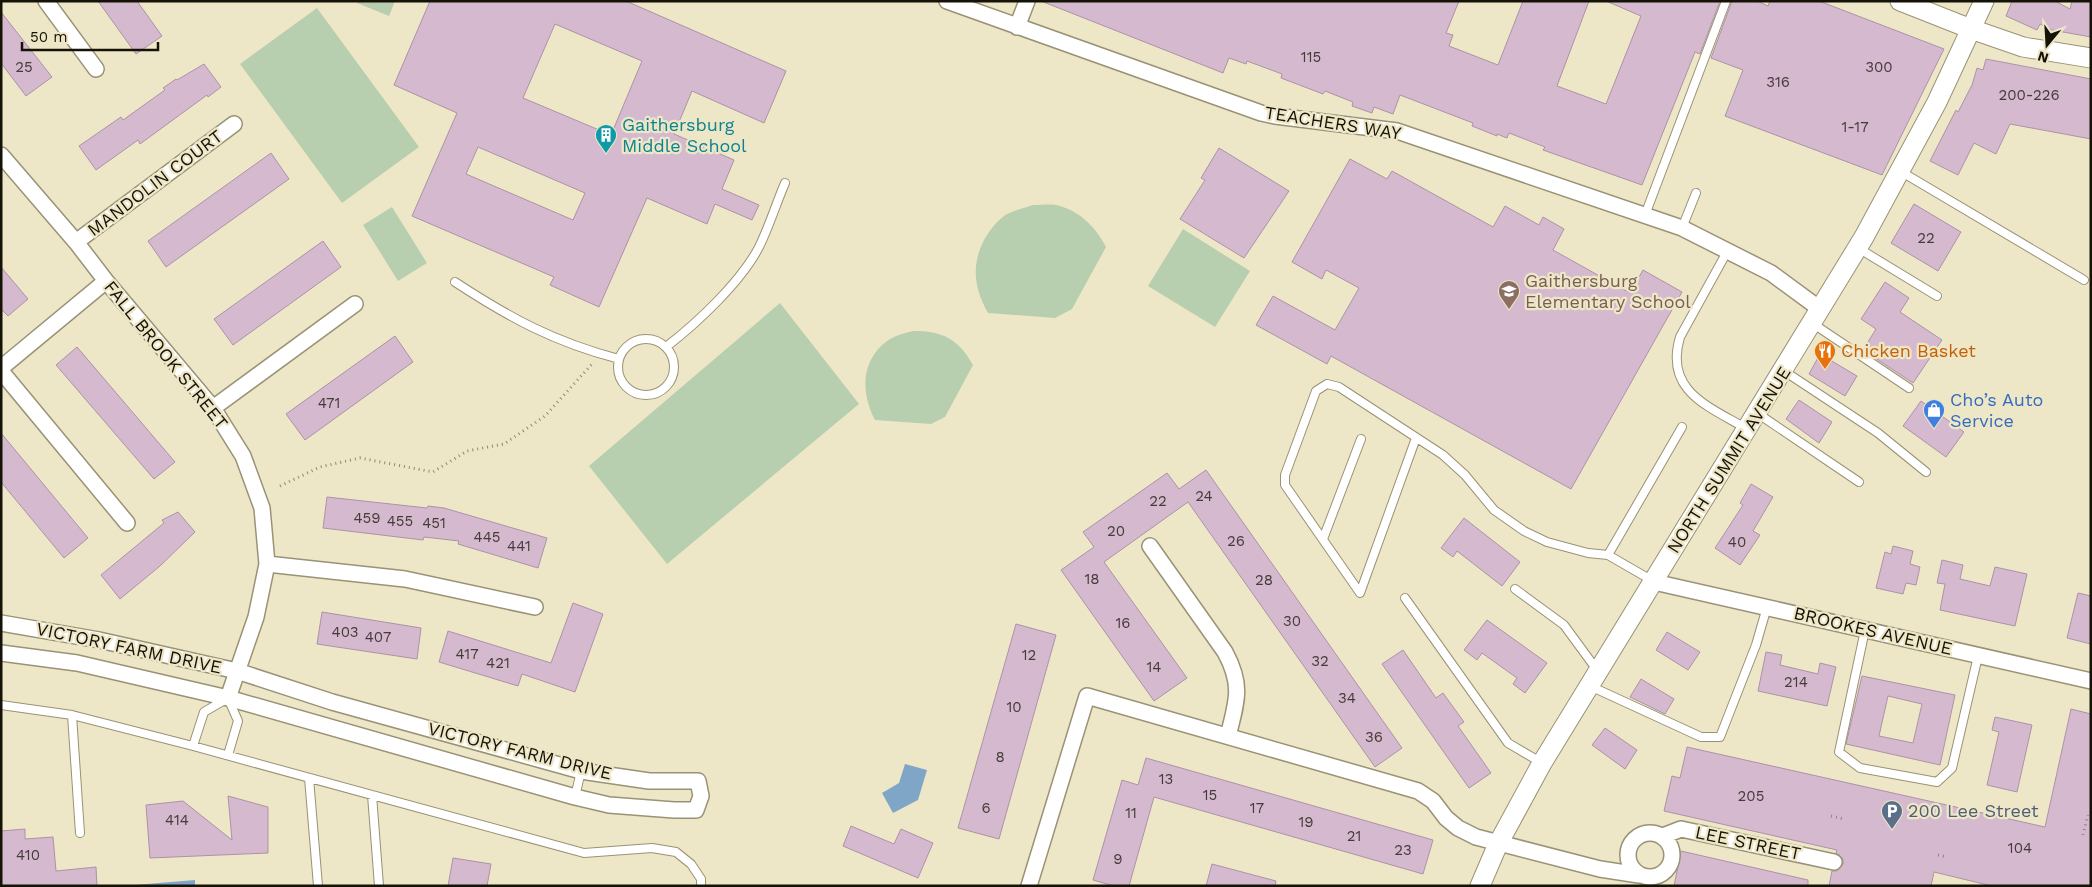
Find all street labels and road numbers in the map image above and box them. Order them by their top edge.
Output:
street label: TEACHERS WAY [1263,101,1403,144]
street label: MANDOLIN COURT [83,125,226,240]
street label: FALL BROOK STREET [100,276,233,433]
street label: NORTH SUMMIT AVENUE [1662,363,1795,557]
street label: BROOKES AVENUE [1792,602,1954,659]
street label: VICTORY FARM DRIVE [34,618,224,677]
street label: VICTORY FARM DRIVE [426,717,614,784]
street label: LEE STREET [1693,821,1803,864]

